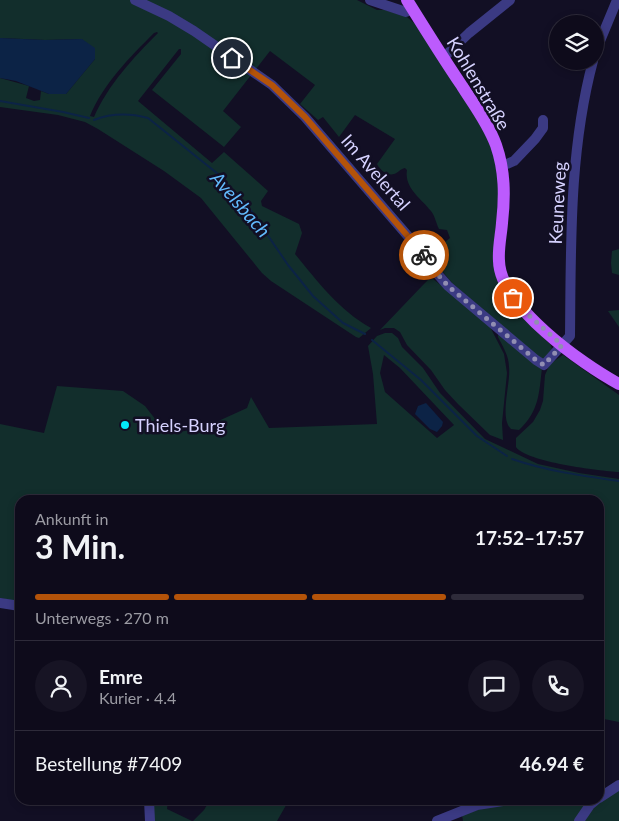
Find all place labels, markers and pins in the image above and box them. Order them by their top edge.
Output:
pin [211,37,253,79]
pin [492,277,534,319]
place label: Thiels-Burg [135,414,225,436]
marker: Thiels-Burg [119,419,131,431]

